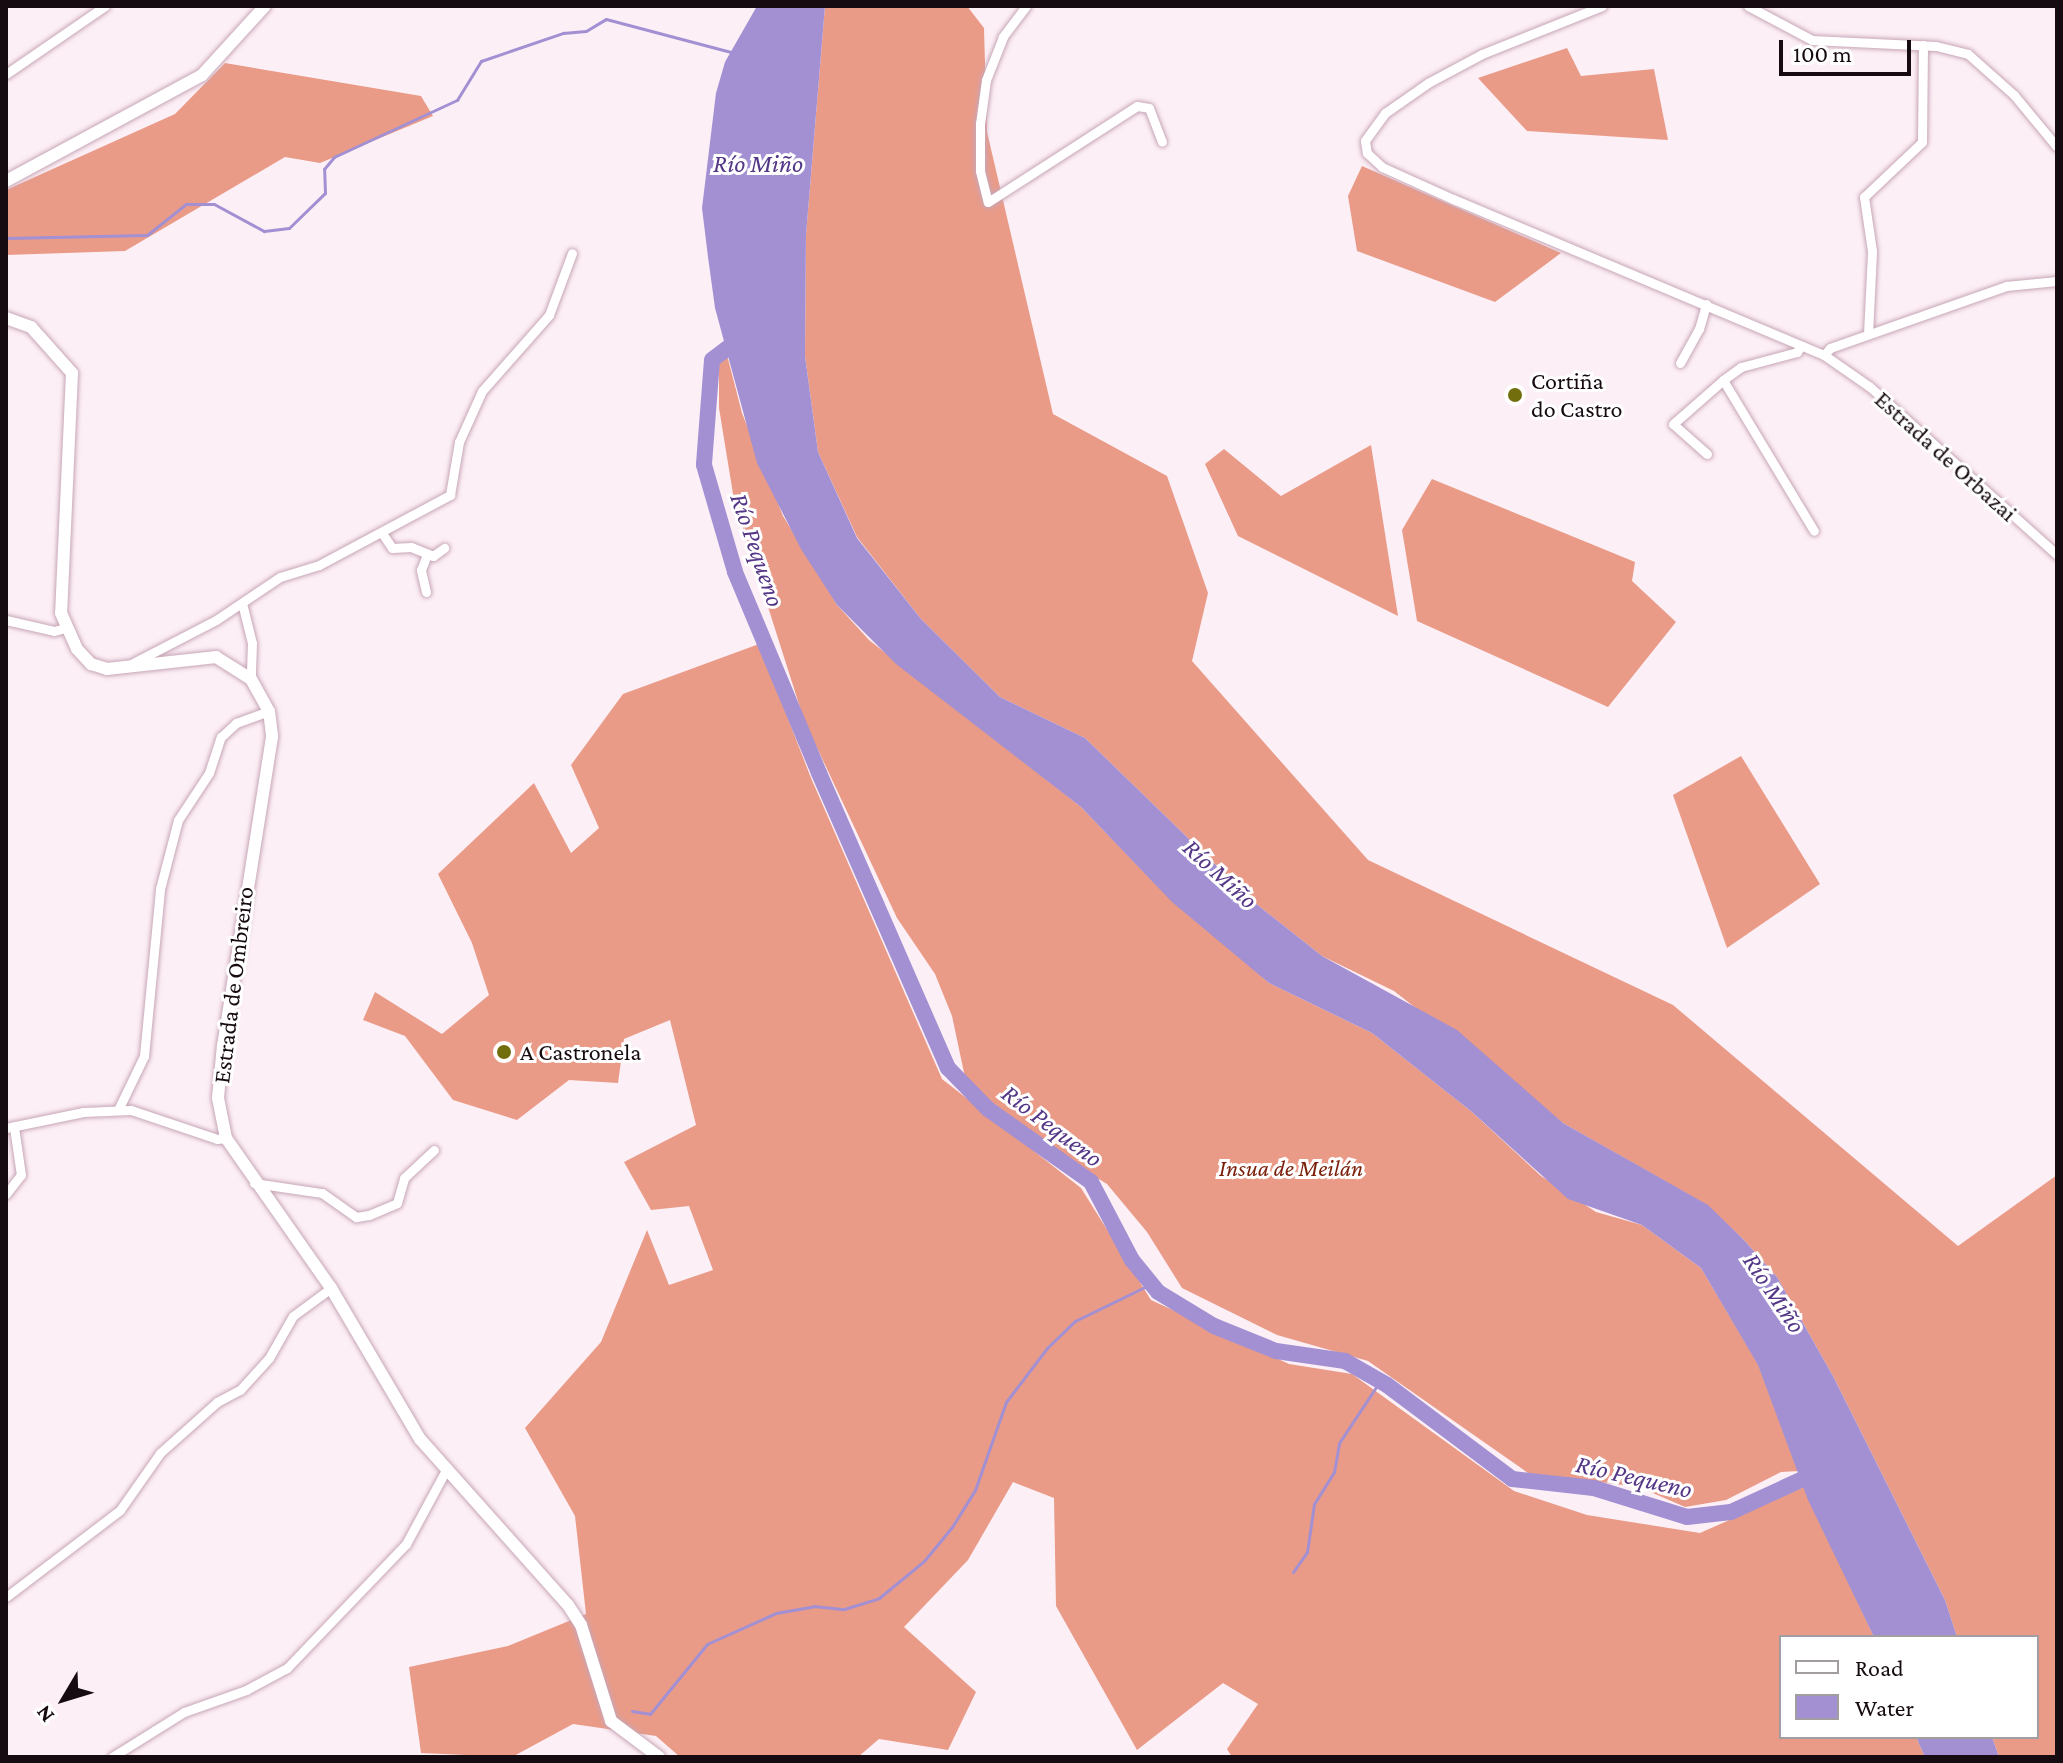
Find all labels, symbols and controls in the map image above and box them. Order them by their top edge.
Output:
scale bar [1783,24,1915,74]
text: 100 m [1793,40,1852,67]
water label: Río Miño [713,148,803,180]
place label: Cortiña do Castro [1531,367,1622,423]
street label: Estrada de Orbazai [1869,385,2023,527]
marker: Cortiña do Castro [1506,386,1524,404]
water label: Río Pequeno [723,489,791,611]
water label: Río Miño [1176,832,1264,916]
street label: Estrada de Ombreiro [207,885,259,1085]
place label: A Castronela [520,1038,641,1066]
marker: A Castronela [495,1043,513,1061]
water label: Río Pequeno [995,1078,1109,1174]
park label: Insua de Meilán [1219,1154,1363,1182]
water label: Río Miño [1736,1247,1812,1339]
water label: Río Pequeno [1573,1448,1695,1506]
legend [1779,1635,2039,1739]
text: Road [1855,1654,1904,1681]
north arrow [24,1659,104,1739]
text: Water [1855,1694,1914,1721]
text: N [30,1700,59,1728]

